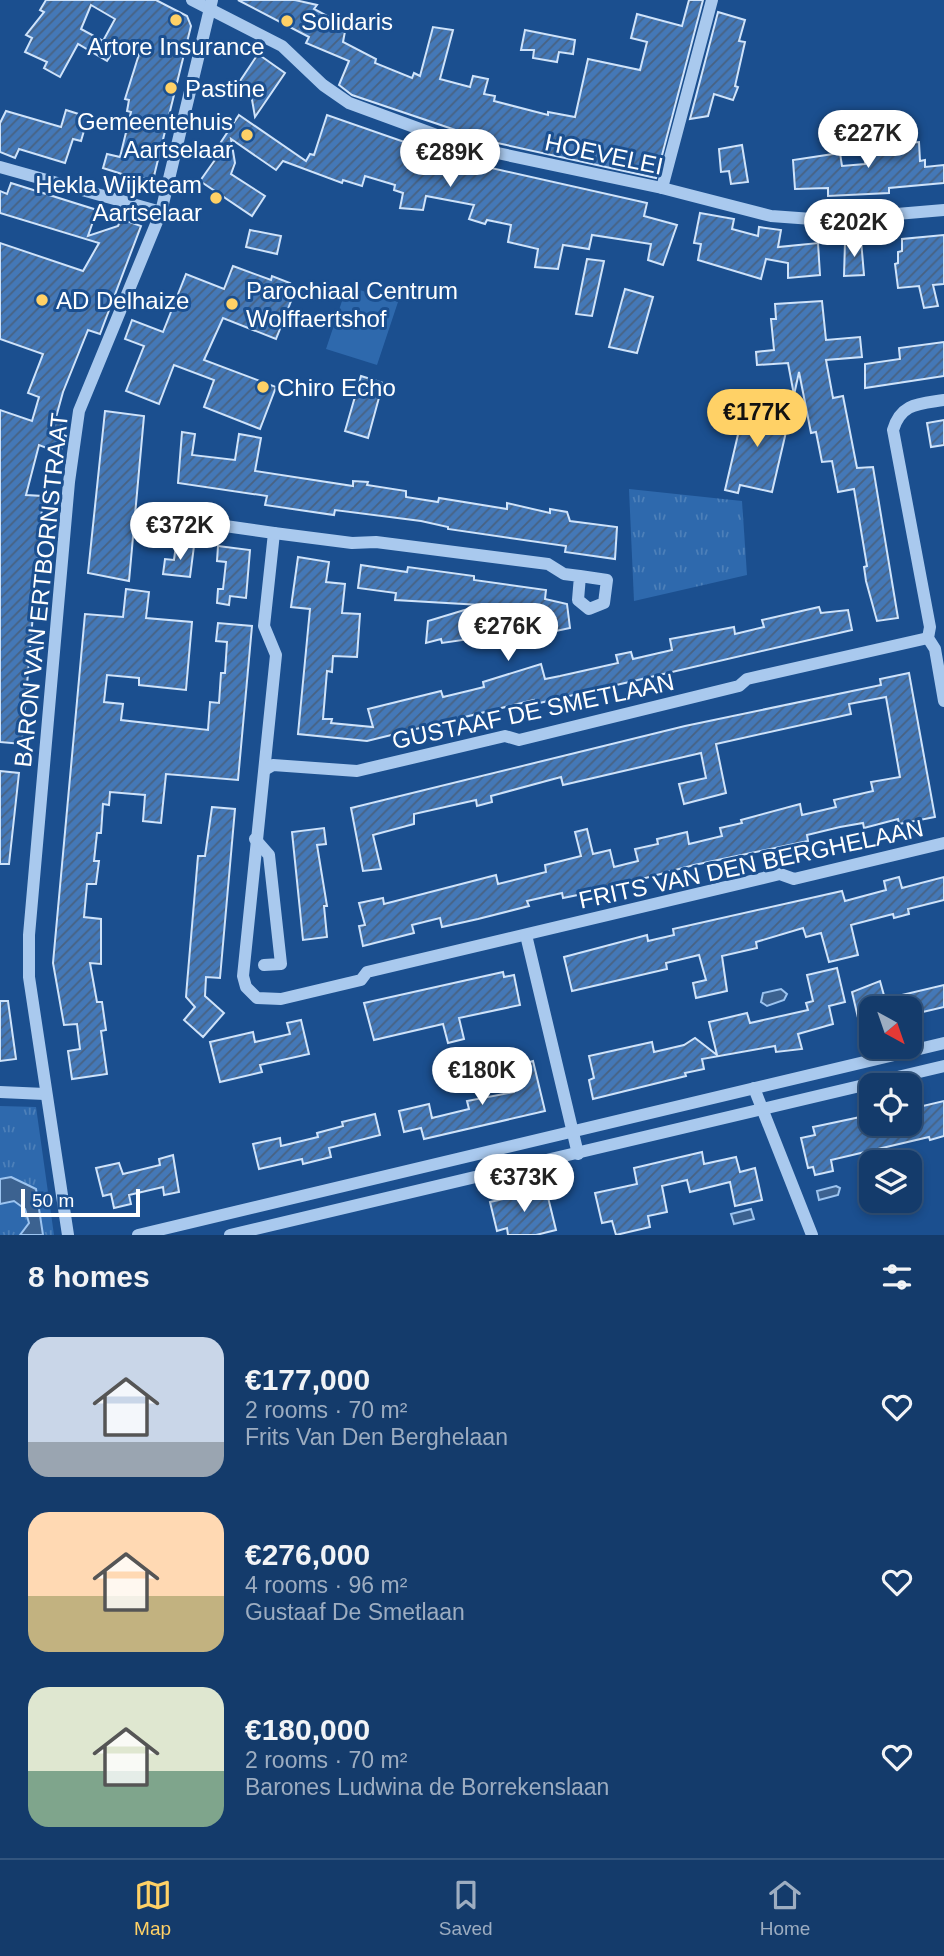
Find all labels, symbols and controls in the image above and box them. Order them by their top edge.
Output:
place label: Solidaris [301,8,393,35]
marker: Artore Insurance [168,12,184,28]
marker: Solidaris [279,13,295,29]
place label: Artore Insurance [87,33,265,60]
place label: Pastine [185,75,265,102]
marker: Pastine [163,80,179,96]
place label: Gemeentehuis Aartselaar [77,108,233,163]
pin: €227K [819,110,917,170]
text: €227K [834,120,902,146]
marker: Gemeentehuis Aartselaar [239,127,255,143]
street label: HOEVELEI [542,128,666,180]
pin: €289K [401,130,499,189]
text: €289K [416,139,484,165]
place label: Hekla Wijkteam Aartselaar [35,171,202,226]
marker: Hekla Wijkteam Aartselaar [208,190,224,206]
pin: €202K [805,200,903,259]
text: €202K [820,209,888,235]
place label: Parochiaal Centrum Wolffaertshof [246,277,458,332]
place label: AD Delhaize [56,287,189,314]
marker: AD Delhaize [34,292,50,308]
marker: Parochiaal Centrum Wolffaertshof [224,296,240,312]
place label: Chiro Echo [277,374,396,401]
marker: Chiro Echo [255,379,271,395]
pin: €177K [708,390,806,449]
text: €177K [723,399,791,425]
street label: BARON VAN ERTBORNSTRAAT [9,411,73,768]
pin: €372K [131,503,229,562]
text: €372K [146,512,214,538]
pin: €276K [459,604,557,663]
text: €276K [474,613,542,639]
street label: GUSTAAF DE SMETLAAN [390,668,676,754]
street label: FRITS VAN DEN BERGHELAAN [576,814,926,914]
north arrow [859,996,922,1059]
map controls [859,996,922,1213]
pin: €180K [433,1048,531,1107]
text: €180K [448,1057,516,1083]
button: locate [859,1073,922,1136]
button: layers [859,1150,922,1213]
pin: €373K [475,1154,573,1214]
text: €373K [490,1164,558,1190]
scale bar [21,1186,140,1218]
text: 50 m [32,1190,74,1211]
icon: filters [878,1258,916,1296]
text: 8 homes [28,1260,150,1293]
text: €177,000 [245,1363,370,1396]
icon: home [84,1365,168,1449]
icon: heart [878,1388,916,1426]
text: 2 rooms · 70 m² [245,1397,407,1423]
text: Frits Van Den Berghelaan [245,1424,508,1450]
text: €276,000 [245,1538,370,1571]
icon: home [84,1540,168,1624]
icon: heart [878,1563,916,1601]
text: 4 rooms · 96 m² [245,1572,407,1598]
text: Gustaaf De Smetlaan [245,1599,465,1625]
text: €180,000 [245,1713,370,1746]
icon: home [84,1715,168,1799]
icon: heart [878,1738,916,1776]
text: 2 rooms · 70 m² [245,1747,407,1773]
text: Barones Ludwina de Borrekenslaan [245,1774,609,1800]
tab: Map [134,1876,172,1940]
tab: Saved [439,1876,493,1940]
tab: Home [760,1876,810,1940]

